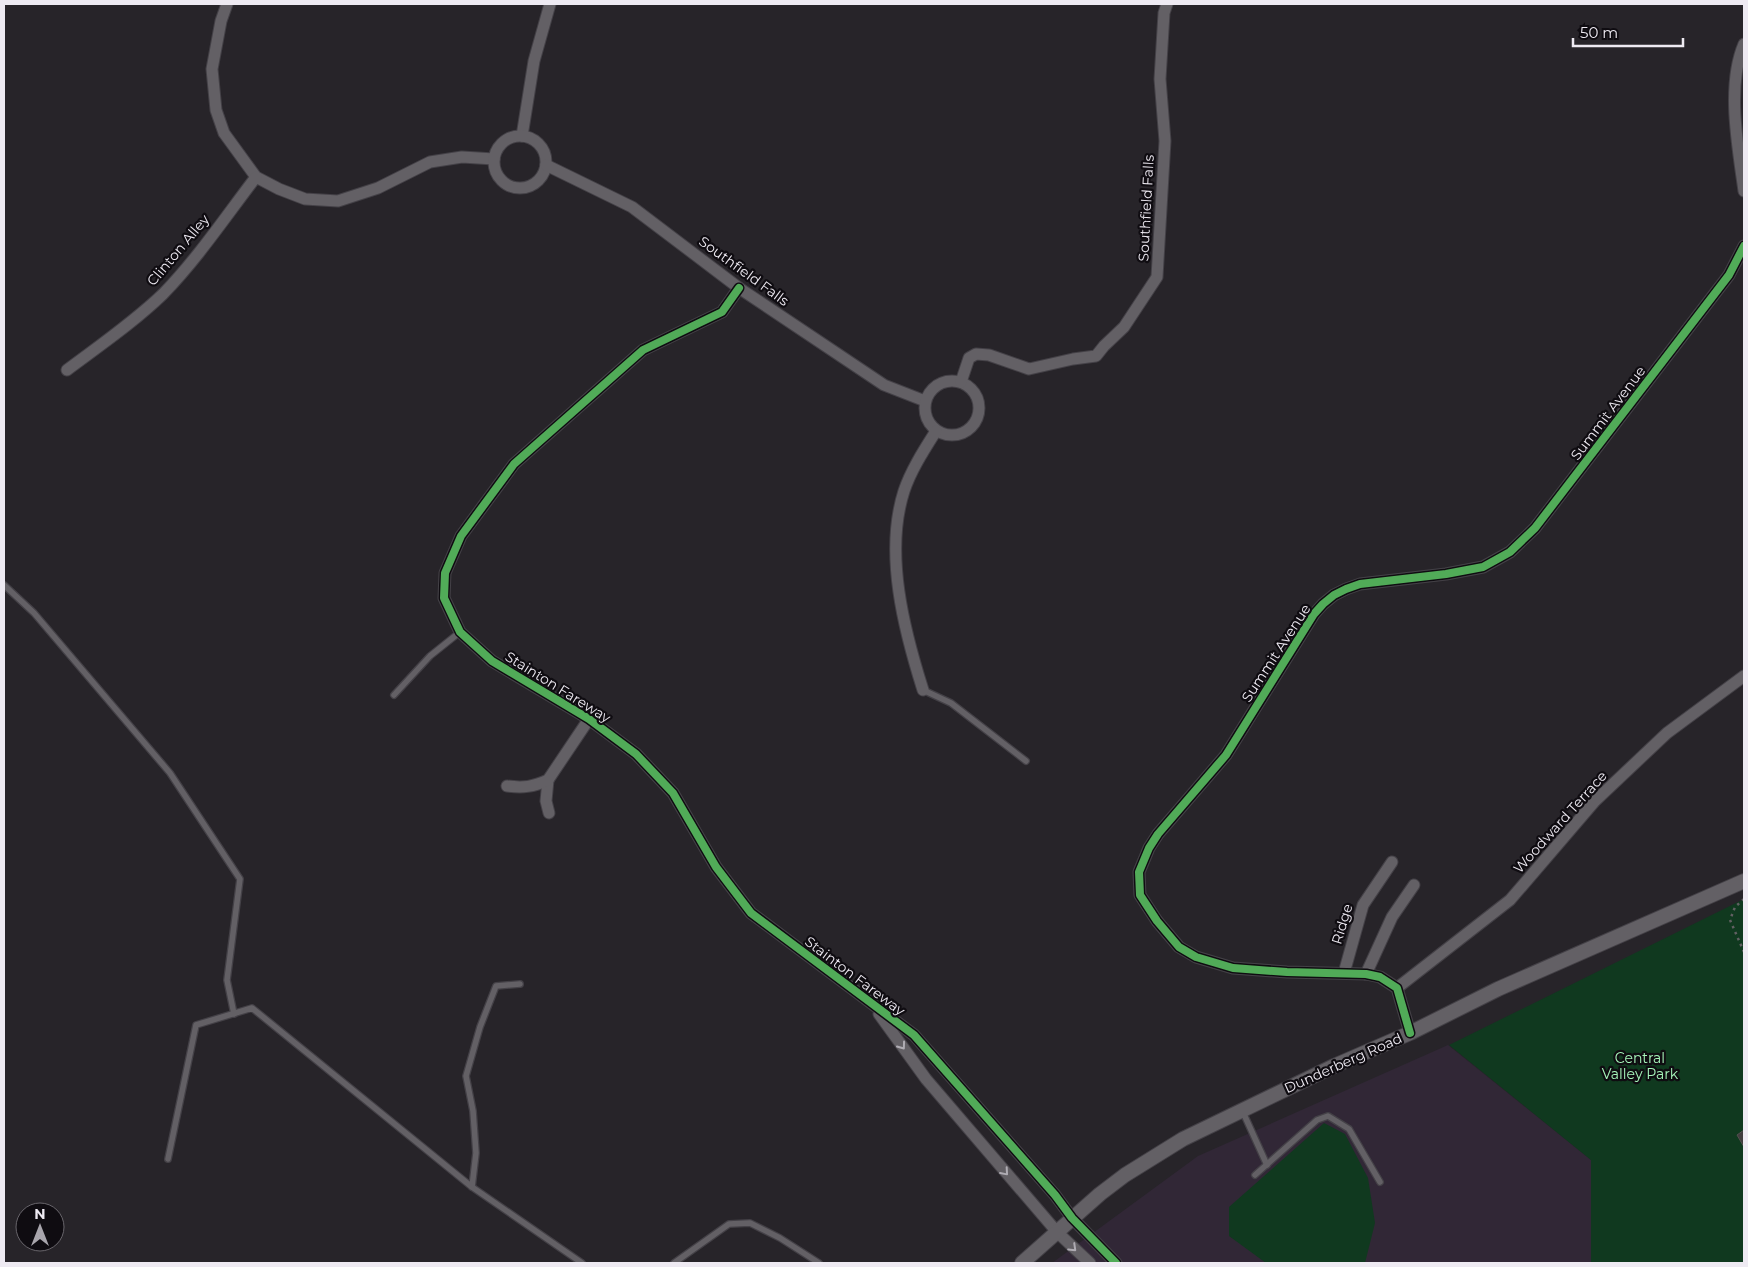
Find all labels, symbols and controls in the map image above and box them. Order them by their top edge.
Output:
scale bar [1573,15,1683,47]
text: 50 m [1580,23,1618,42]
street label: Southfield Falls [1134,154,1158,262]
street label: Clinton Alley [143,210,213,289]
street label: Southfield Falls [695,232,793,310]
street label: Summit Avenue [1567,362,1649,464]
street label: Summit Avenue [1238,600,1314,706]
street label: Stainton Fareway [502,647,614,727]
street label: Woodward Terrace [1509,767,1611,877]
street label: Ridge [1327,902,1357,946]
street label: Stainton Fareway [801,932,909,1020]
street label: Dunderberg Road [1281,1029,1405,1097]
one-way arrow [897,1040,905,1049]
park label: Central Valley Park [1602,1049,1679,1083]
one-way arrow [999,1166,1008,1175]
north arrow [15,1202,65,1252]
text: N [34,1205,46,1223]
one-way arrow [1067,1242,1076,1251]

